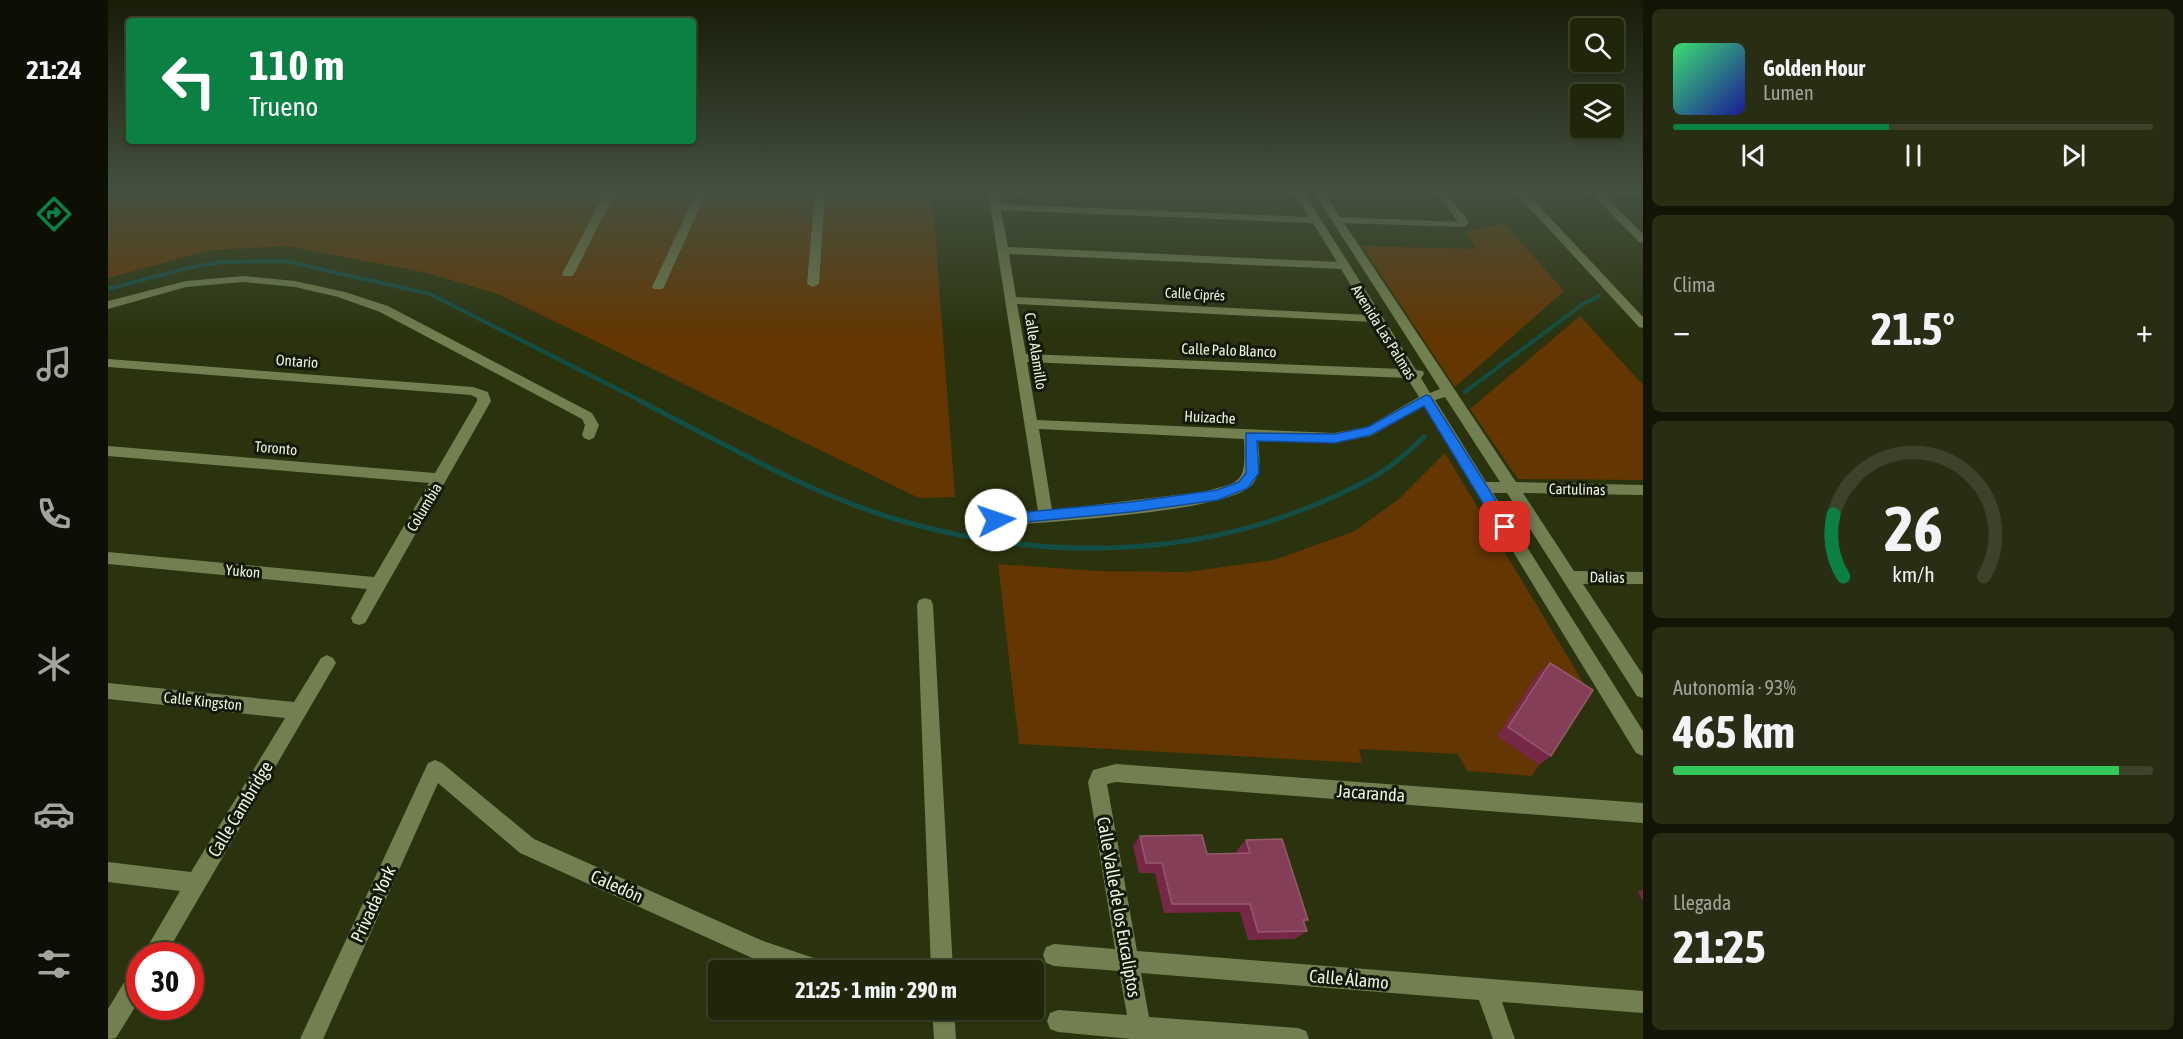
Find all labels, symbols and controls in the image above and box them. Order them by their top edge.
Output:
map controls [1570,18,1624,138]
button: search [1570,18,1624,72]
text: 110 m [249,41,344,89]
icon: left [150,42,228,120]
text: 21:24 [26,54,82,85]
text: Golden Hour [1763,55,1865,81]
text: Lumen [1763,81,1814,104]
button: layers [1570,84,1624,138]
text: Trueno [249,91,318,122]
icon: previous [1737,139,1770,172]
icon: pause [1897,139,1930,172]
icon: next [2057,139,2090,172]
icon: directions [33,193,75,235]
text: Clima [1673,273,1716,296]
street label: Avenida Las Palmas [1348,282,1420,382]
street label: Calle Ciprés [1165,284,1225,304]
text: 21.5° [1871,303,1955,355]
street label: Calle Alamillo [1022,311,1050,391]
text: − [1673,311,1690,349]
text: + [2136,311,2153,349]
street label: Calle Palo Blanco [1181,340,1277,360]
icon: music [33,343,75,385]
street label: Ontario [275,351,319,371]
street label: Huizache [1184,407,1236,427]
street label: Toronto [254,438,298,458]
street label: Columbia [403,480,445,534]
street label: Cartulinas [1549,480,1605,498]
position arrow [964,488,1028,552]
icon: phone [33,493,75,535]
text: 26 [1884,493,1942,564]
pin [1479,501,1530,552]
icon: arrive [1488,510,1521,543]
street label: Yukon [225,561,261,581]
text: km/h [1892,562,1934,587]
street label: Dalias [1589,568,1625,586]
icon: climate [33,643,75,685]
text: Autonomía · 93% [1673,676,1796,699]
street label: Calle Kingston [163,688,243,714]
text: 465 km [1673,706,1795,758]
street label: Calle Cambridge [203,757,277,861]
street label: Jacaranda [1336,780,1406,806]
icon: car [33,793,75,835]
street label: Calle Valle de los Eucaliptos [1093,815,1145,999]
street label: Privada York [346,862,400,946]
street label: Caledón [588,865,646,907]
text: Llegada [1673,891,1731,914]
text: 21:25 [1673,921,1766,973]
speed limit sign: 30 [126,942,204,1020]
icon: filters [33,943,75,985]
street label: Calle Álamo [1308,965,1390,993]
text: 21:25 · 1 min · 290 m [795,977,957,1003]

